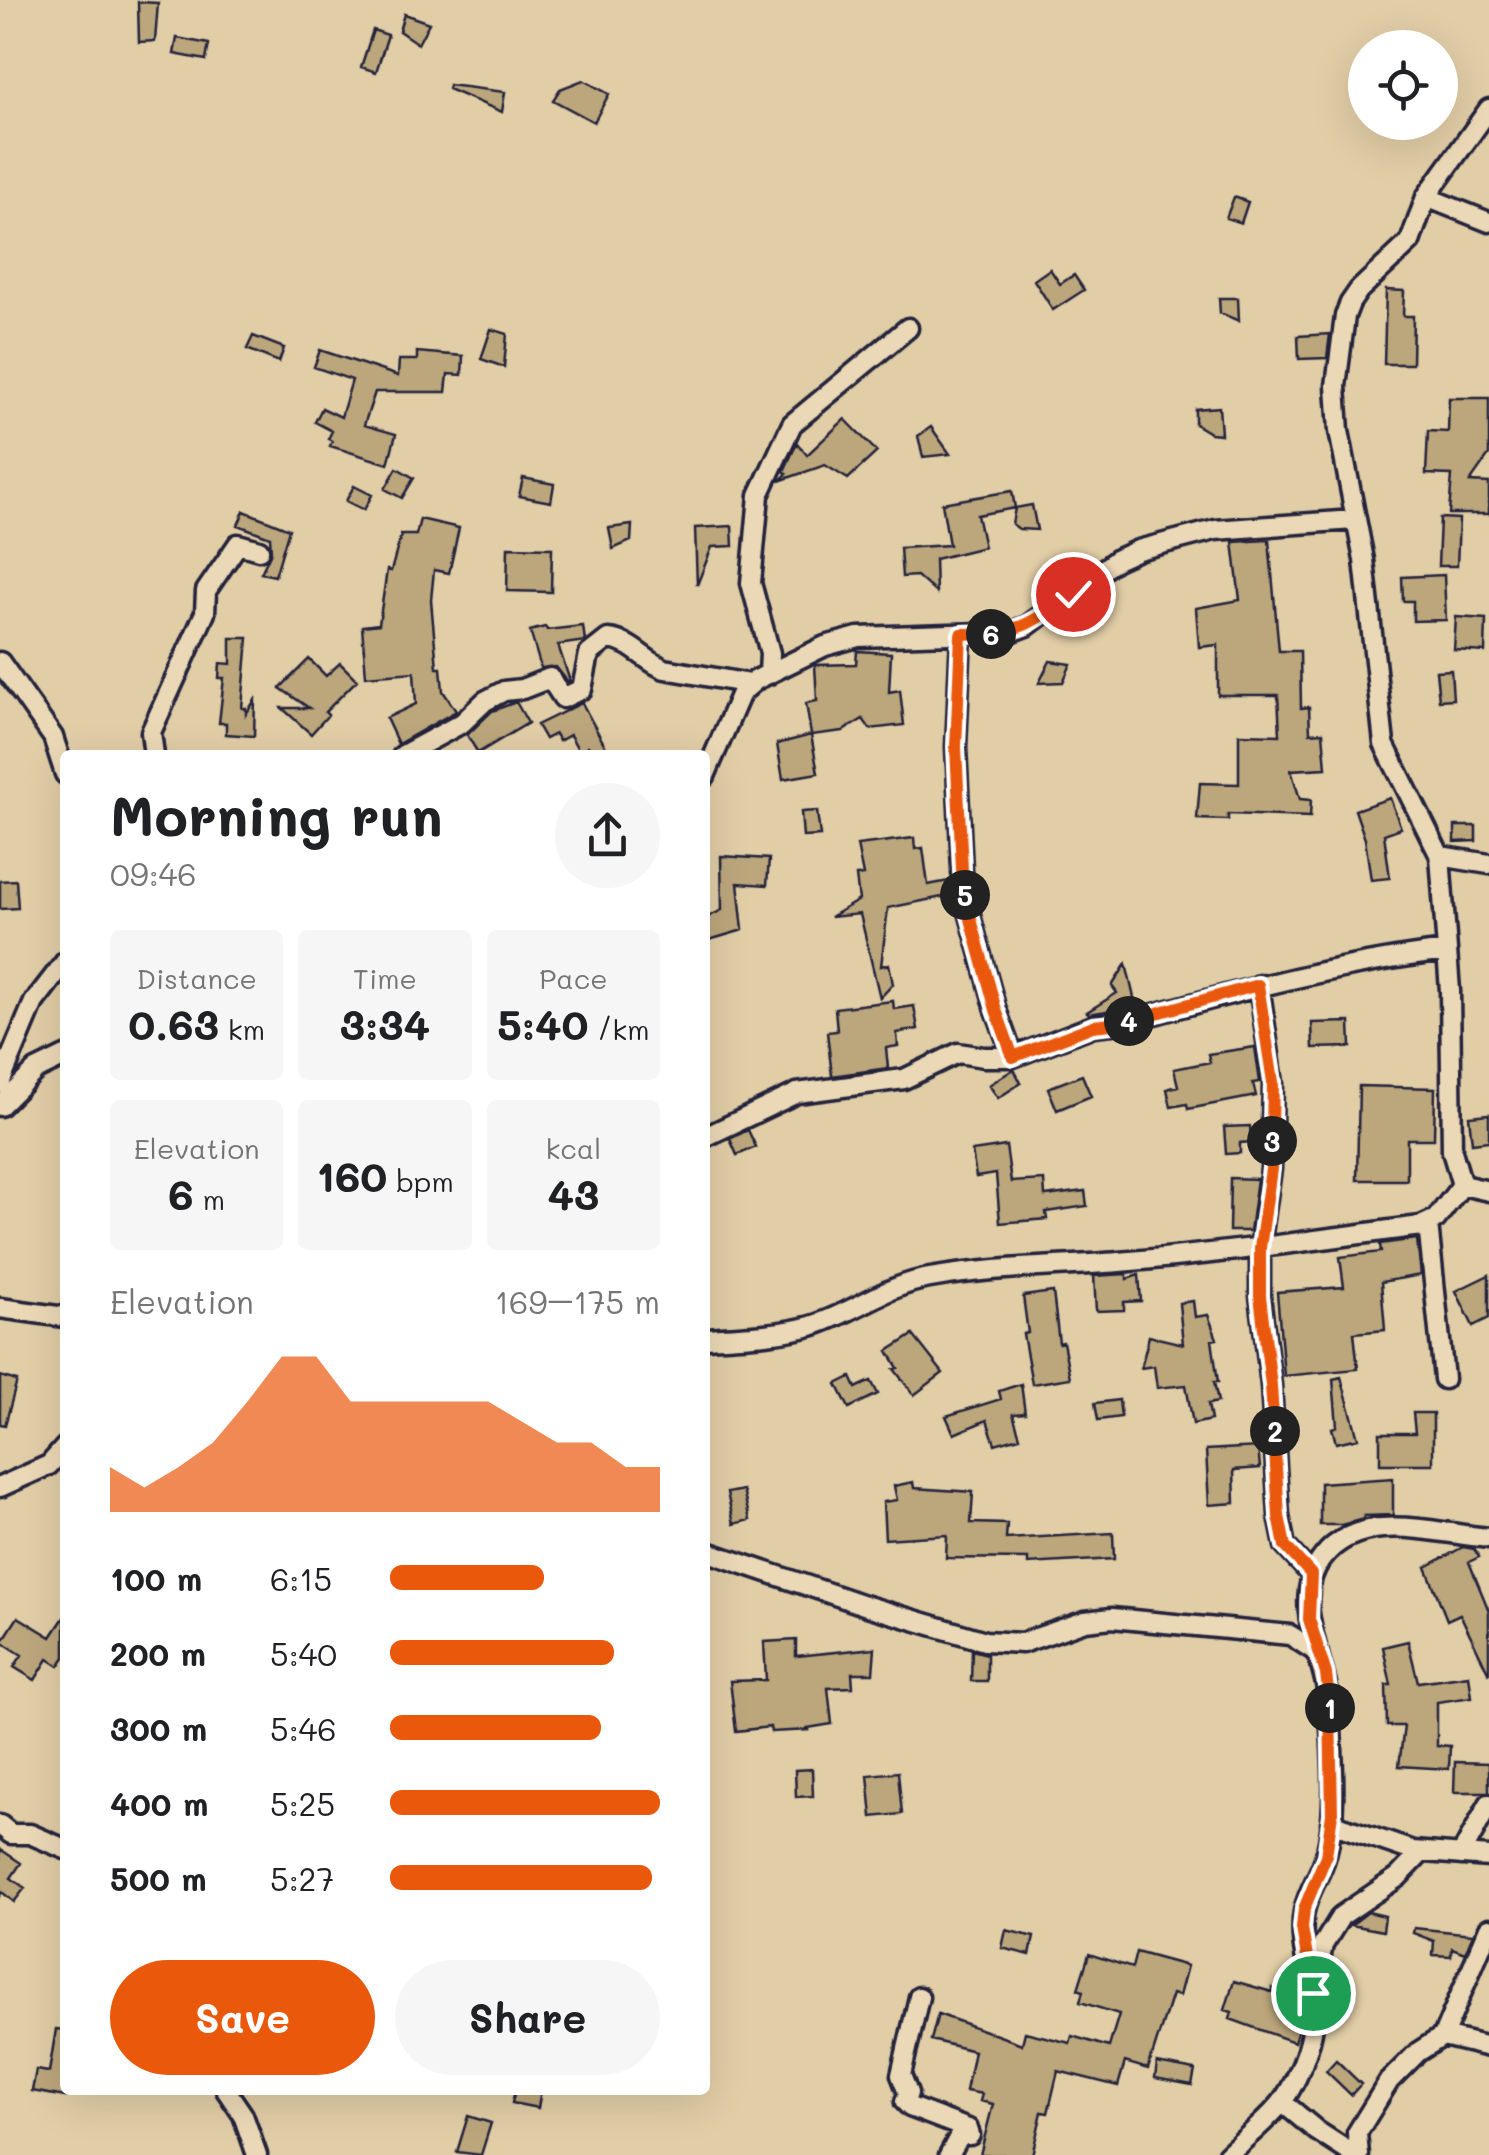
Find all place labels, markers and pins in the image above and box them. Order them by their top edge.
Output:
pin [1031,552,1116,637]
pin: 6 [966,609,1016,659]
pin: 5 [940,870,990,920]
pin: 4 [1104,996,1154,1046]
pin: 3 [1247,1116,1297,1166]
pin: 2 [1250,1406,1300,1456]
pin: 1 [1305,1683,1355,1733]
pin [1271,1951,1356,2036]

